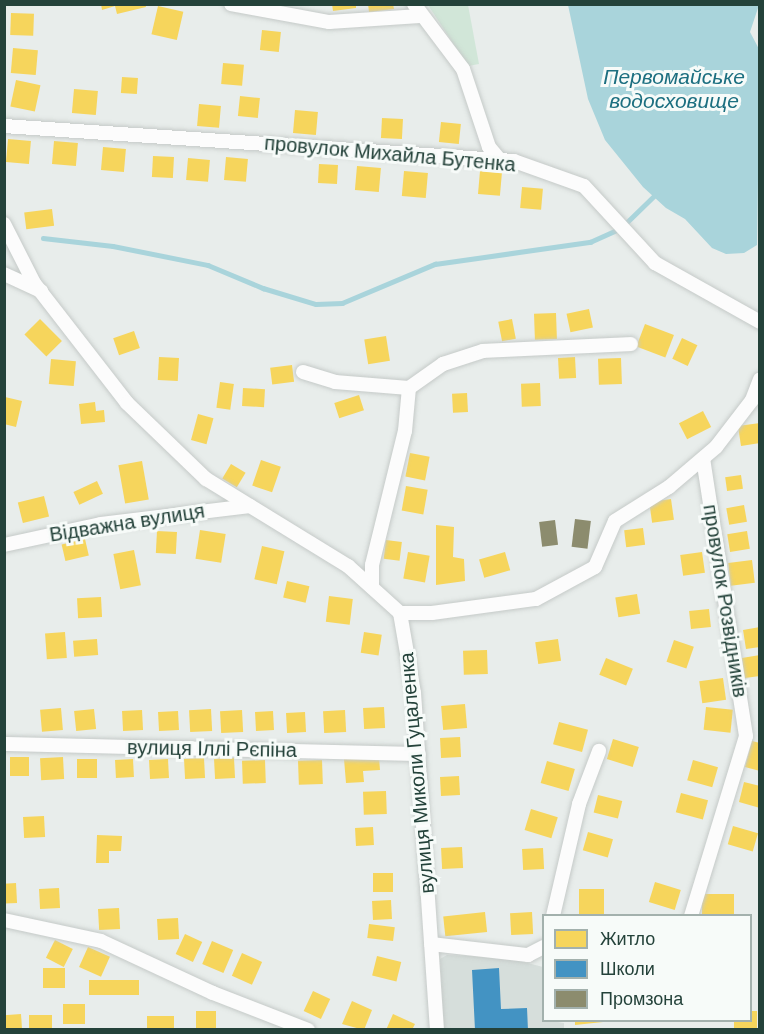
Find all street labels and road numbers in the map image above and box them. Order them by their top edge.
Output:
street label: провулок Михайла Бутенка [263,131,517,177]
street label: Відважна вулиця [48,499,206,547]
street label: провулок Розвідників [698,503,752,699]
street label: вулиця Миколи Гуцаленка [394,651,440,895]
street label: вулиця Іллі Рєпіна [127,736,297,762]

